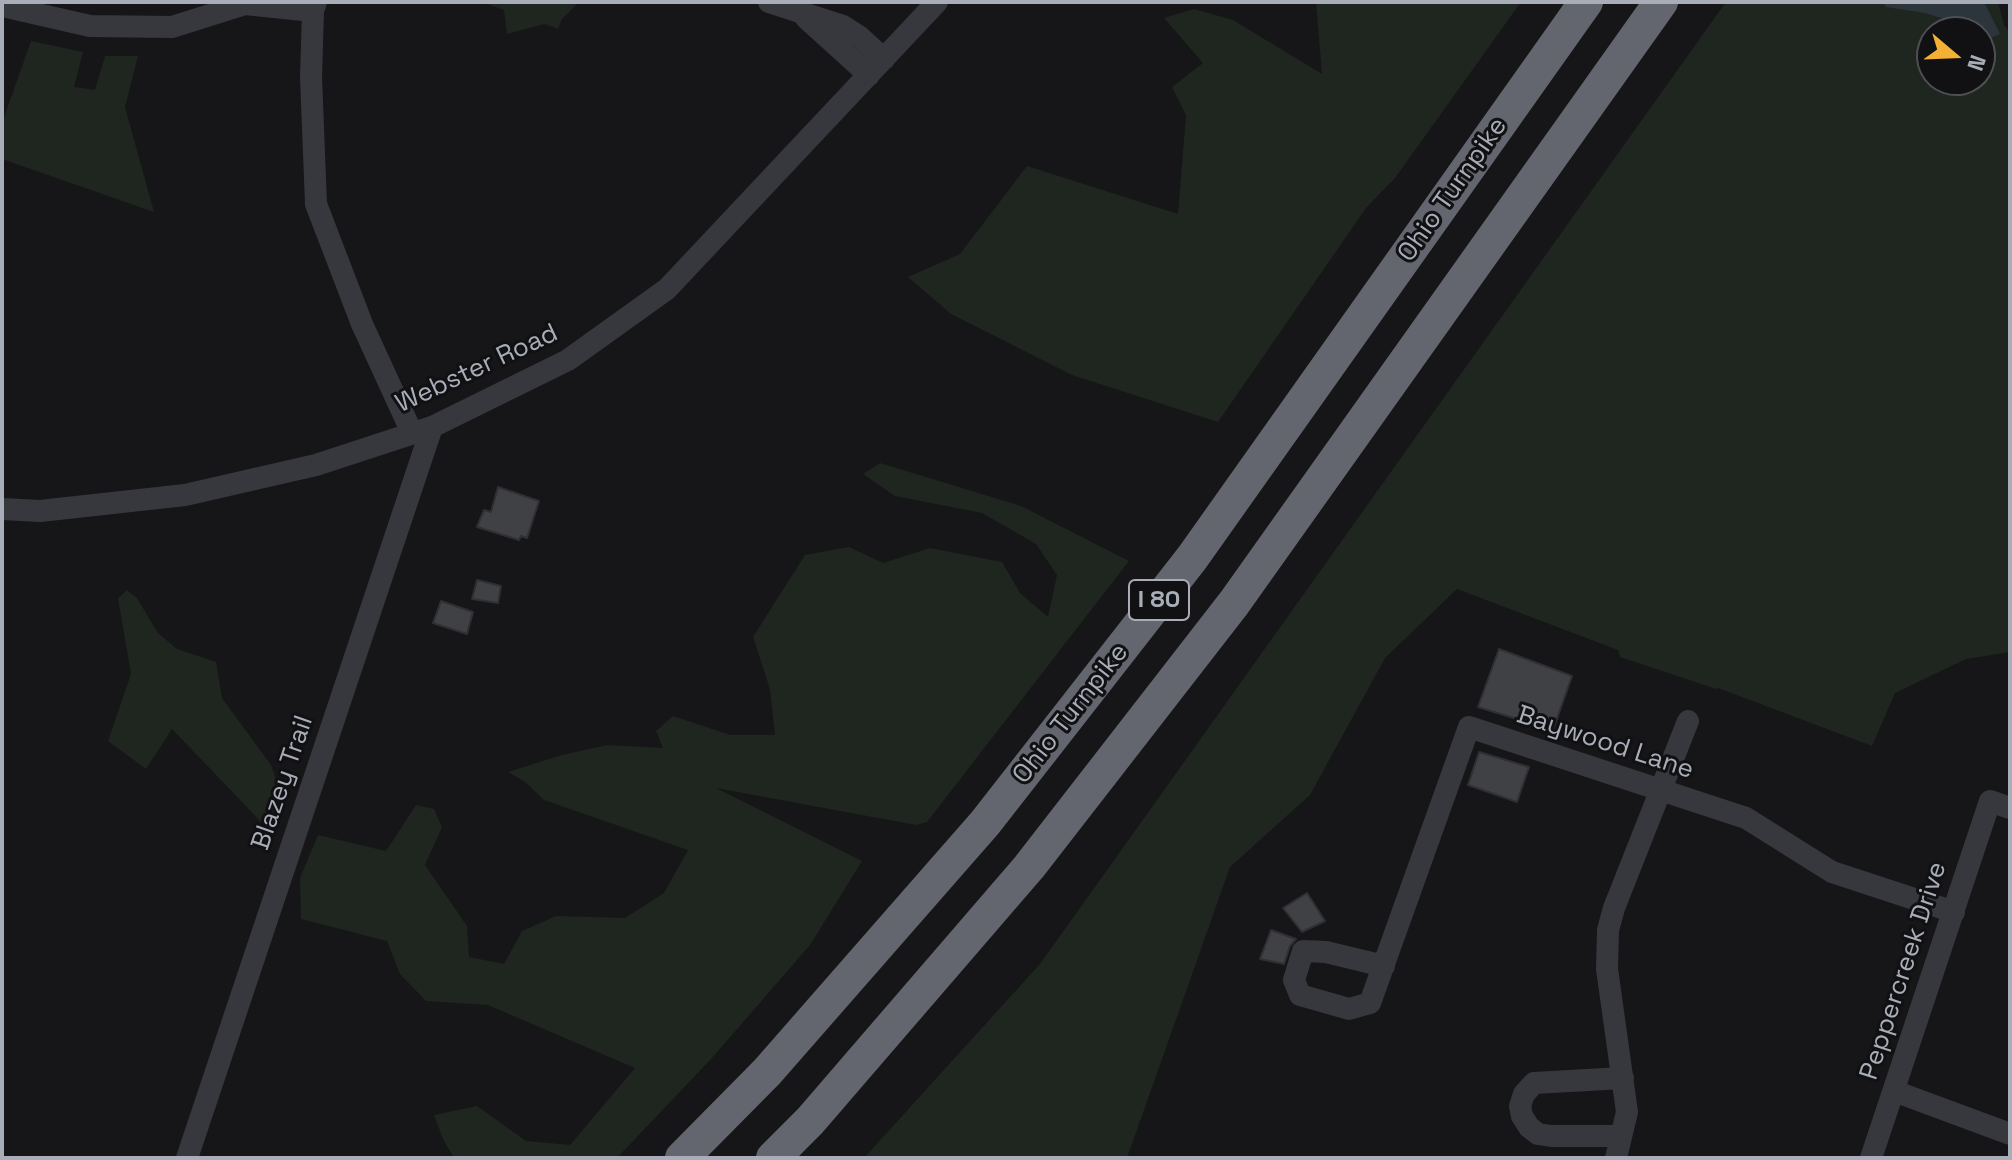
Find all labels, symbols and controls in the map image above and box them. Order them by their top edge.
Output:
north arrow [1916,16,1996,96]
text: N [1961,52,1992,75]
street label: Ohio Turnpike [1392,112,1514,268]
street label: Webster Road [391,318,563,420]
road number: I 80 [1129,580,1189,620]
street label: Ohio Turnpike [1007,638,1135,790]
street label: Baywood Lane [1513,700,1697,786]
street label: Blazey Trail [245,712,321,854]
street label: Peppercreek Drive [1854,858,1954,1084]

